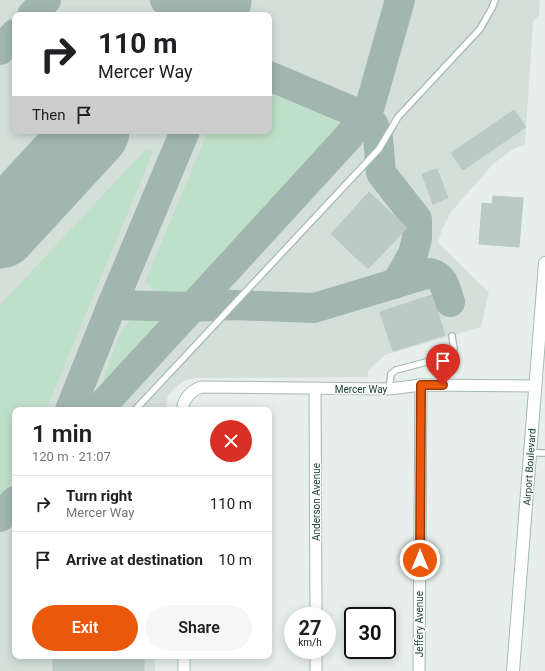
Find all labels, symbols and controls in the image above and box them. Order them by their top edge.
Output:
text: 110 m [98,27,177,60]
icon: right [32,28,84,80]
text: Mercer Way [98,61,193,82]
icon: arrive [73,104,95,126]
text: Then [32,106,65,124]
pin [426,344,460,385]
icon: arrive [432,350,454,372]
street label: Mercer Way [335,384,388,395]
text: 1 min [32,420,92,448]
button: close [210,420,252,462]
street label: Airport Boulevard [521,428,538,506]
text: 120 m · 21:07 [32,449,111,464]
street label: Anderson Avenue [311,463,322,541]
text: Turn right [66,487,132,505]
icon: right [32,493,54,515]
text: 110 m [210,495,252,513]
text: Mercer Way [66,505,134,520]
position arrow [399,539,441,581]
icon: arrive [32,549,54,571]
text: Arrive at destination [66,551,203,569]
text: 10 m [218,551,252,569]
street label: Jeffery Avenue [414,591,425,657]
button: Exit [32,605,138,651]
button: Share [146,605,252,651]
speed limit sign: 30 [344,607,396,659]
text: 27 [299,616,321,640]
text: km/h [298,637,322,648]

